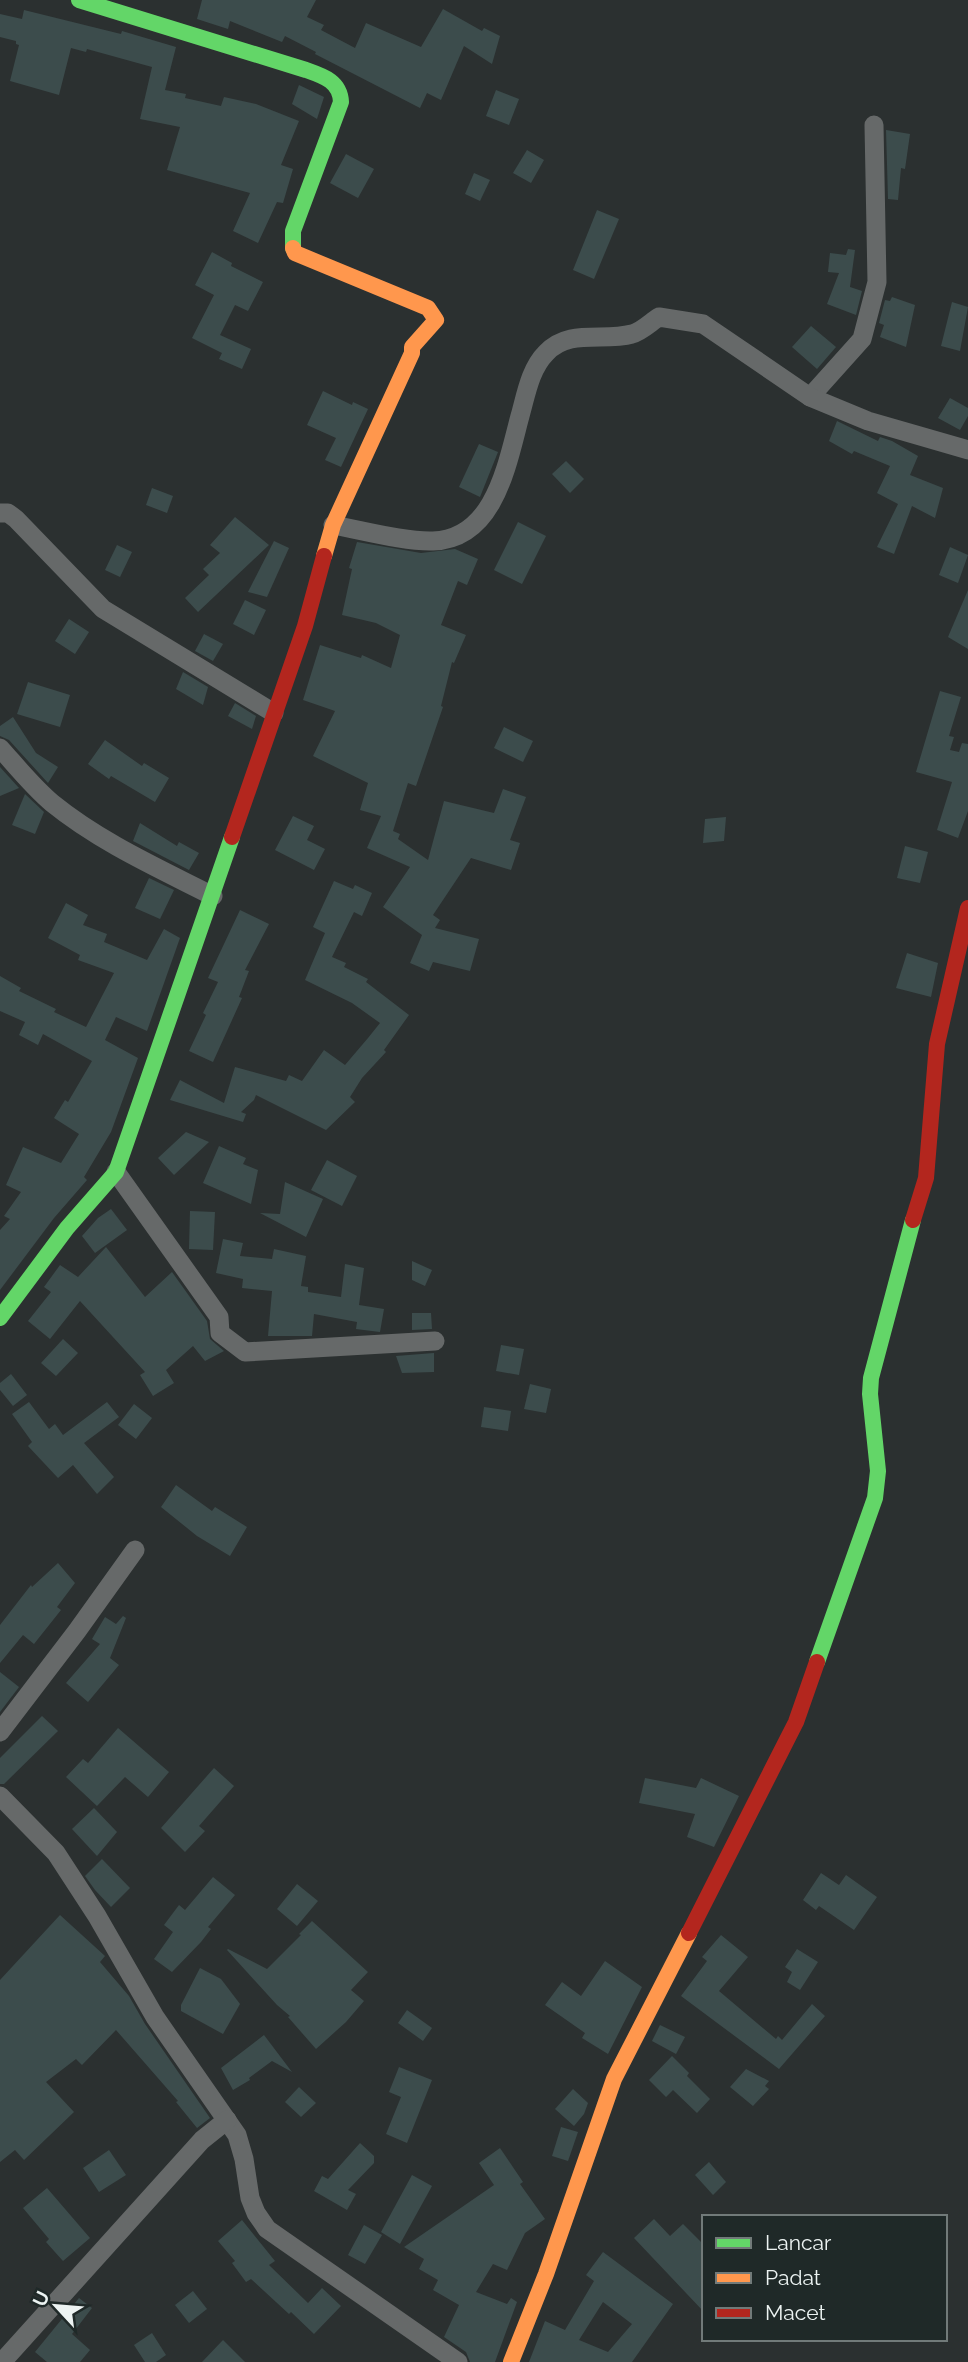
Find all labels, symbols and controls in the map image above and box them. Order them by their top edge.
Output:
legend [702,2215,947,2341]
text: Lancar [765,2230,832,2255]
text: Padat [765,2265,821,2290]
north arrow [21,2271,91,2341]
text: U [28,2287,54,2310]
text: Macet [765,2300,825,2325]

